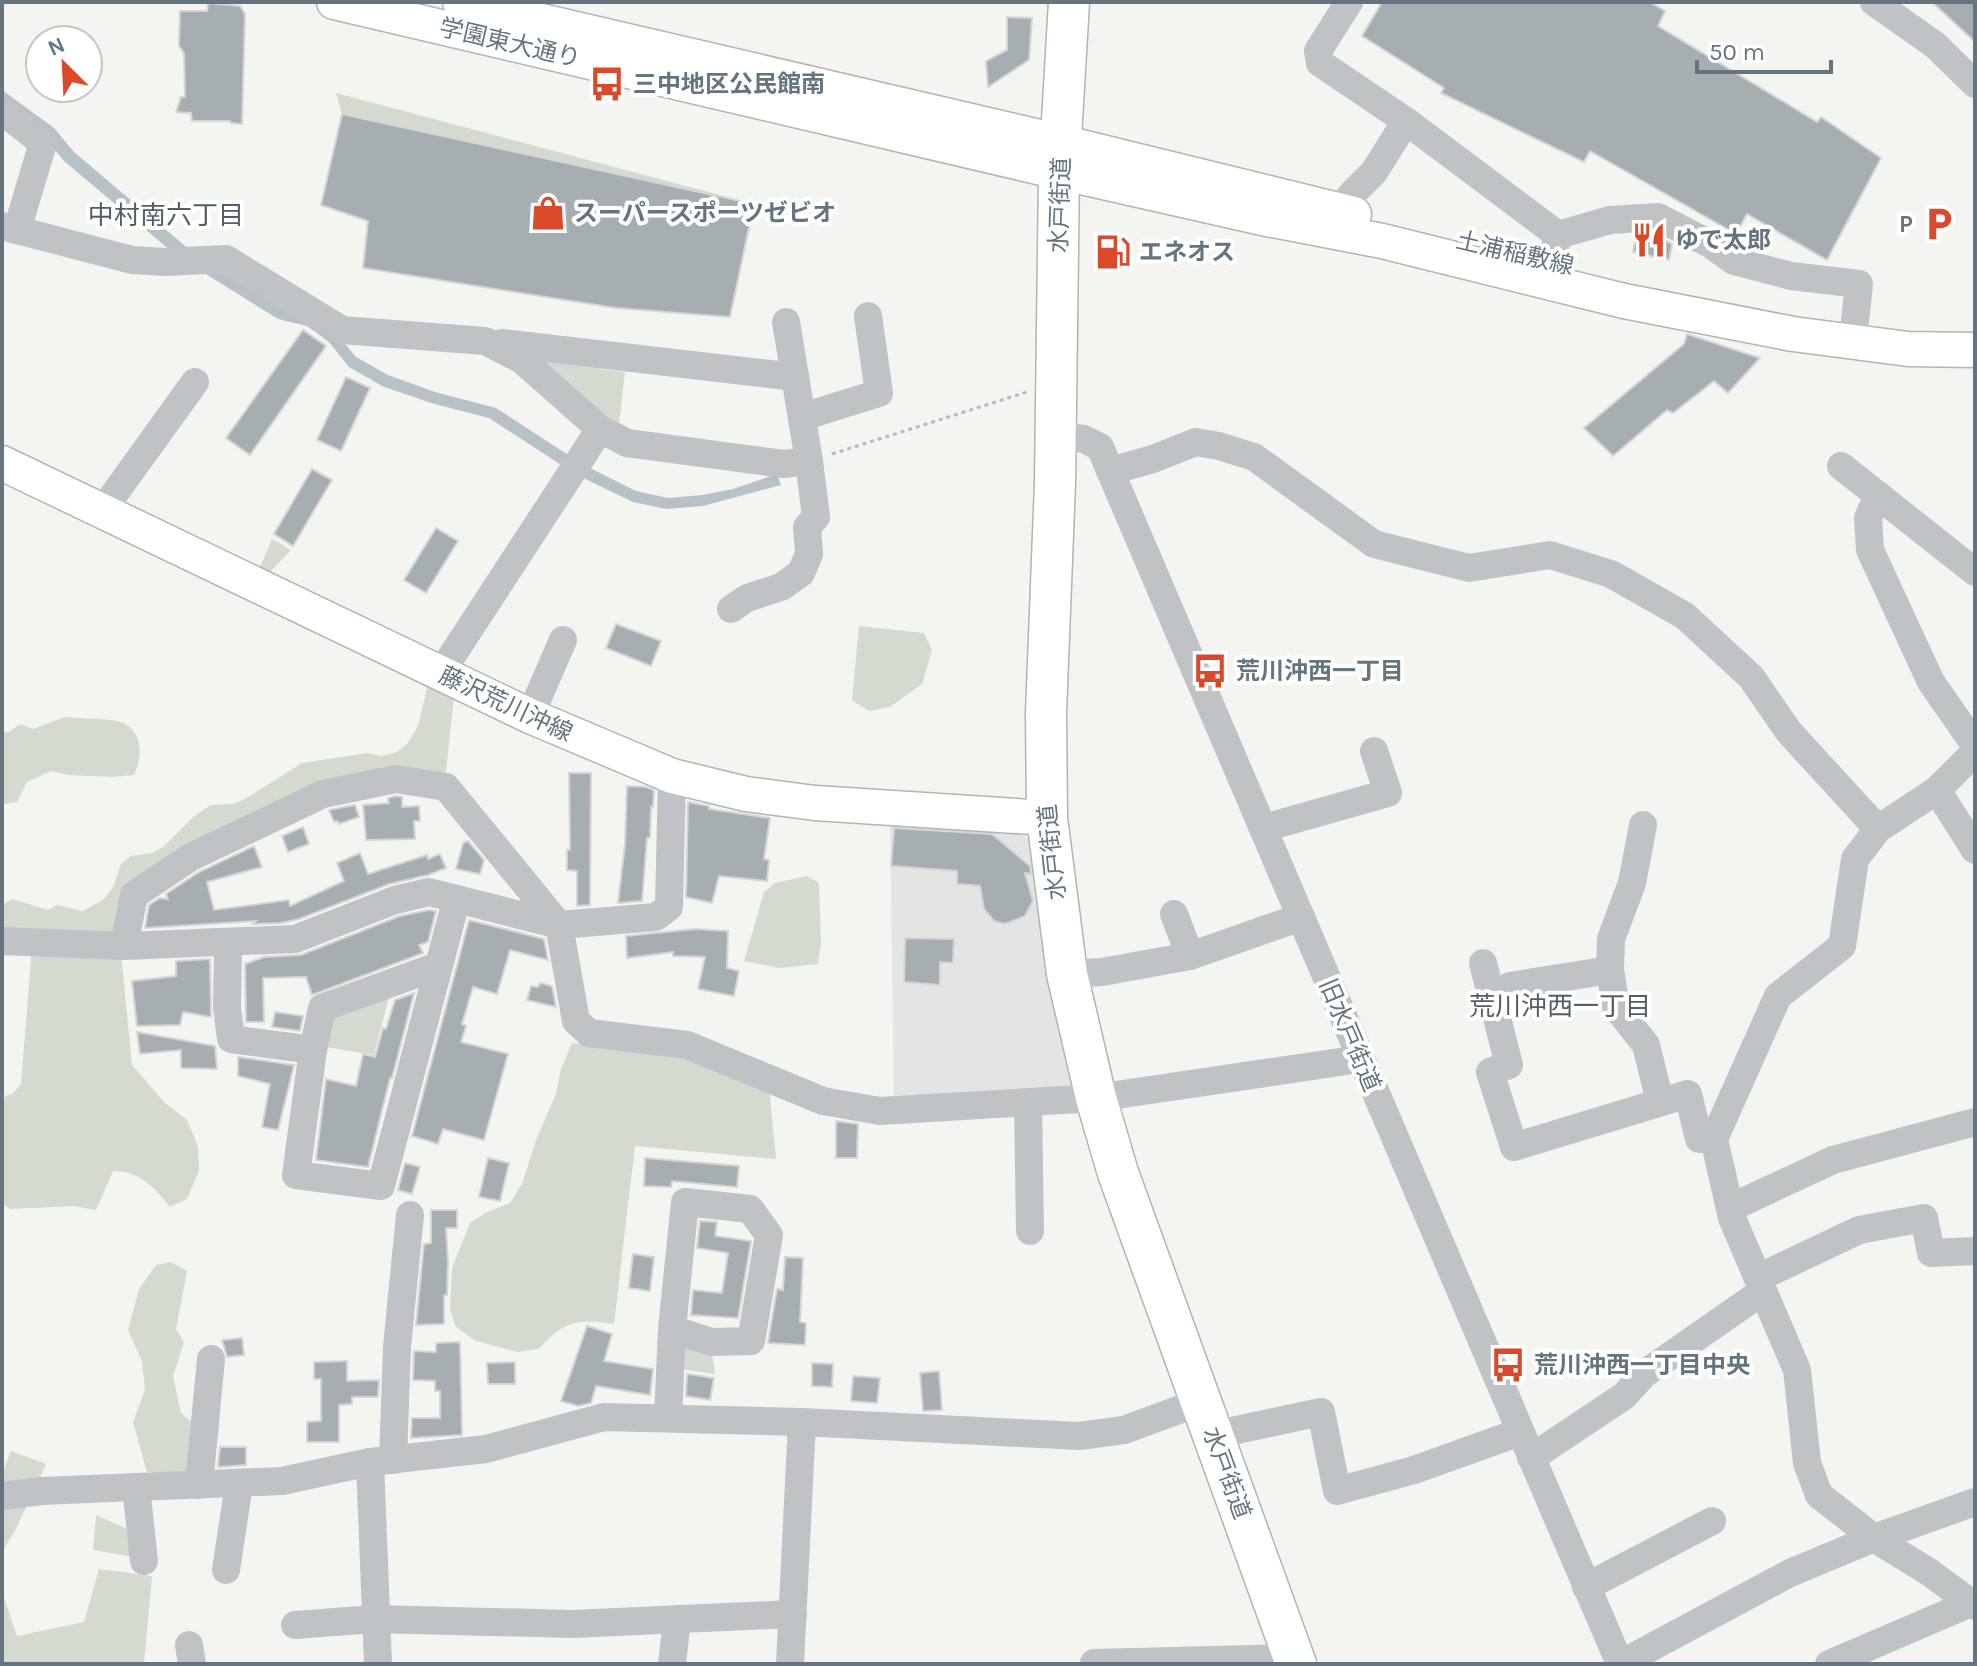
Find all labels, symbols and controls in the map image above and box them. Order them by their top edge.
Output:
street label: 学園東大通り [437,13,583,73]
north arrow [24,24,104,104]
scale bar [1697,24,1831,74]
text: N [44,32,69,62]
text: 50 m [1709,38,1765,66]
bus stop icon: 三中地区公民館南 [588,65,626,103]
place label: 三中地区公民館南 [633,70,825,98]
street label: 水戸街道 [1044,157,1076,253]
shop icon: スーパースポーツゼビオ [529,194,567,232]
place label: スーパースポーツゼビオ [574,199,836,227]
district label: 中村南六丁目 [88,200,244,231]
parking icon: P [1920,205,1958,243]
place label: P [1899,210,1913,238]
restaurant icon: ゆで太郎 [1630,221,1668,259]
street label: 土浦稲敷線 [1453,226,1577,280]
place label: ゆで太郎 [1675,226,1771,254]
fuel station icon: エネオス [1094,233,1132,271]
place label: エネオス [1139,238,1235,266]
bus stop icon: 荒川沖西一丁目 [1191,652,1229,690]
place label: 荒川沖西一丁目 [1236,657,1404,685]
street label: 藤沢荒川沖線 [435,661,577,747]
street label: 水戸街道 [1033,803,1071,901]
street label: 旧水戸街道 [1314,974,1386,1096]
district label: 荒川沖西一丁目 [1469,991,1651,1022]
bus stop icon: 荒川沖西一丁目中央 [1489,1346,1527,1384]
place label: 荒川沖西一丁目中央 [1534,1351,1750,1379]
street label: 水戸街道 [1197,1423,1257,1523]

